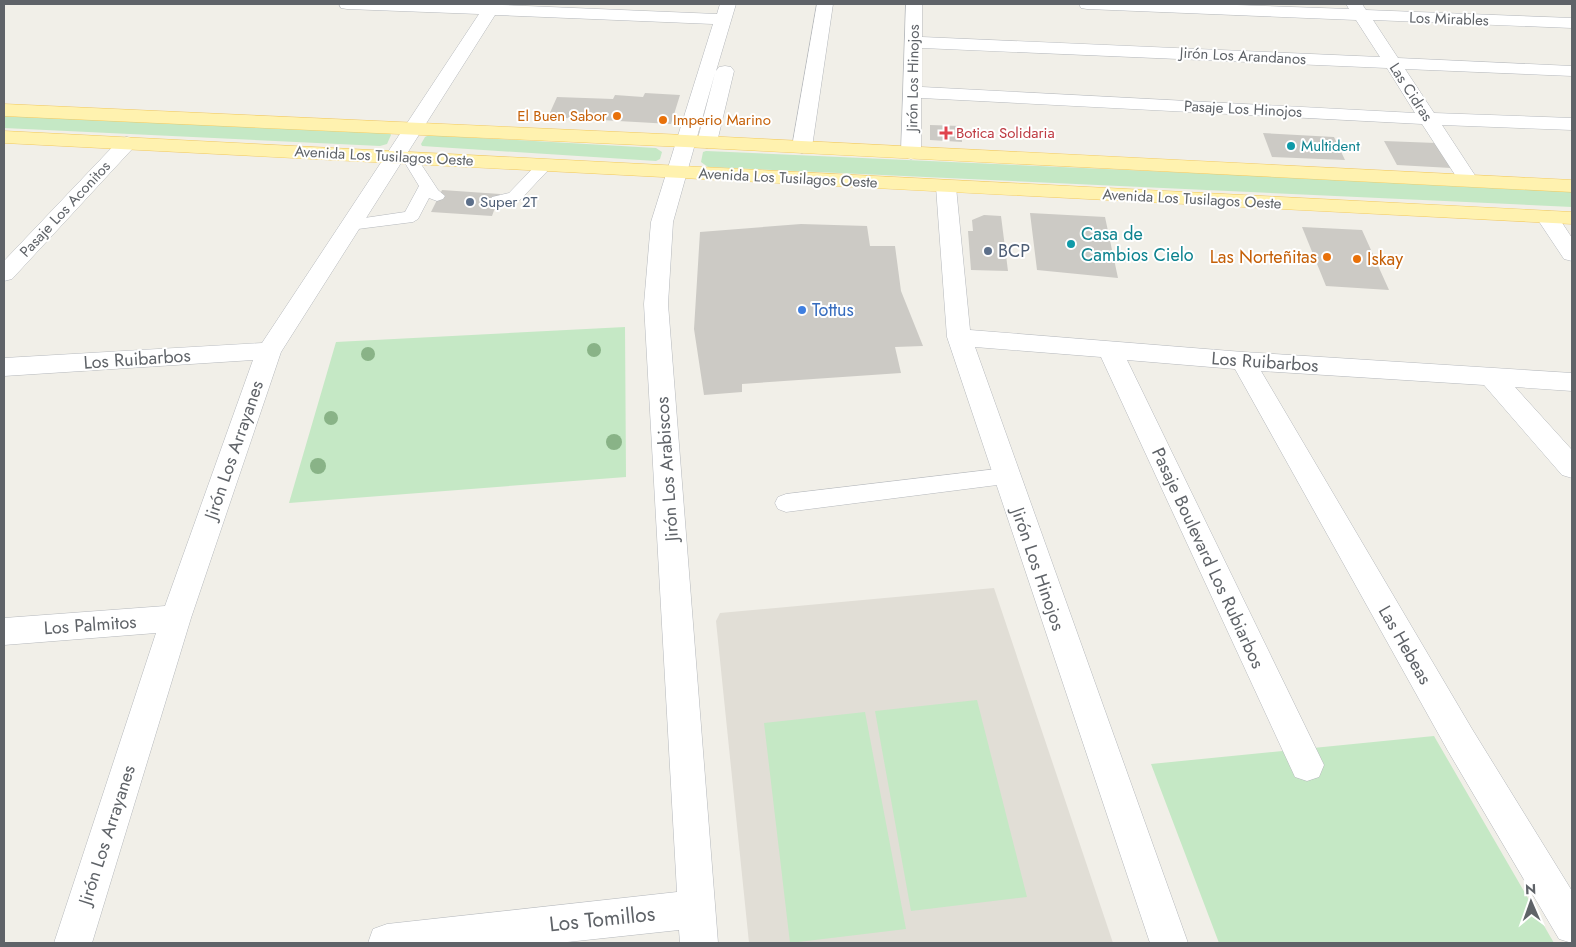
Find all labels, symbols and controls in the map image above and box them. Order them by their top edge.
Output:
street label: Los Mirables [1409,7,1489,31]
street label: Jirón Los Hinojos [901,24,925,134]
street label: Jirón Los Arandanos [1177,42,1307,70]
street label: Las Cidras [1384,58,1438,126]
street label: Pasaje Los Hinojos [1183,95,1303,123]
place label: El Buen Sabor [517,105,608,127]
place label: Imperio Marino [673,109,771,131]
marker: El Buen Sabor [611,110,623,122]
marker: Imperio Marino [657,114,669,126]
place label: Botica Solidaria [956,122,1055,144]
marker: Botica Solidaria [940,127,952,139]
place label: Multident [1301,135,1360,157]
street label: Avenida Los Tusilagos Oeste [294,140,474,172]
marker: Multident [1285,140,1297,152]
street label: Pasaje Los Aconitos [14,156,116,262]
street label: Avenida Los Tusilagos Oeste [698,162,878,194]
street label: Avenida Los Tusilagos Oeste [1102,183,1282,215]
place label: Super 2T [480,191,538,213]
marker: Super 2T [464,196,476,208]
place label: Casa de Cambios Cielo [1081,221,1194,268]
place label: BCP [998,238,1030,264]
marker: Casa de Cambios Cielo [1065,238,1077,250]
place label: Las Norteñitas [1210,244,1317,270]
marker: BCP [982,245,994,257]
place label: Iskay [1367,246,1403,272]
marker: Las Norteñitas [1321,251,1333,263]
marker: Iskay [1351,253,1363,265]
place label: Tottus [812,297,854,323]
marker: Tottus [796,304,808,316]
street label: Los Ruibarbos [83,342,191,376]
street label: Los Ruibarbos [1211,345,1319,379]
street label: Jirón Los Arrayanes [197,377,270,525]
street label: Jirón Los Arabiscos [649,396,685,544]
street label: Pasaje Boulevard Los Rubiarbos [1145,443,1271,673]
street label: Jirón Los Hinojos [1004,502,1071,634]
street label: Las Hebeas [1372,601,1438,689]
street label: Los Palmitos [43,609,137,641]
street label: Jirón Los Arrayanes [72,762,142,910]
north arrow [1506,877,1556,927]
text: N [1525,879,1536,899]
street label: Los Tomillos [548,899,656,939]

